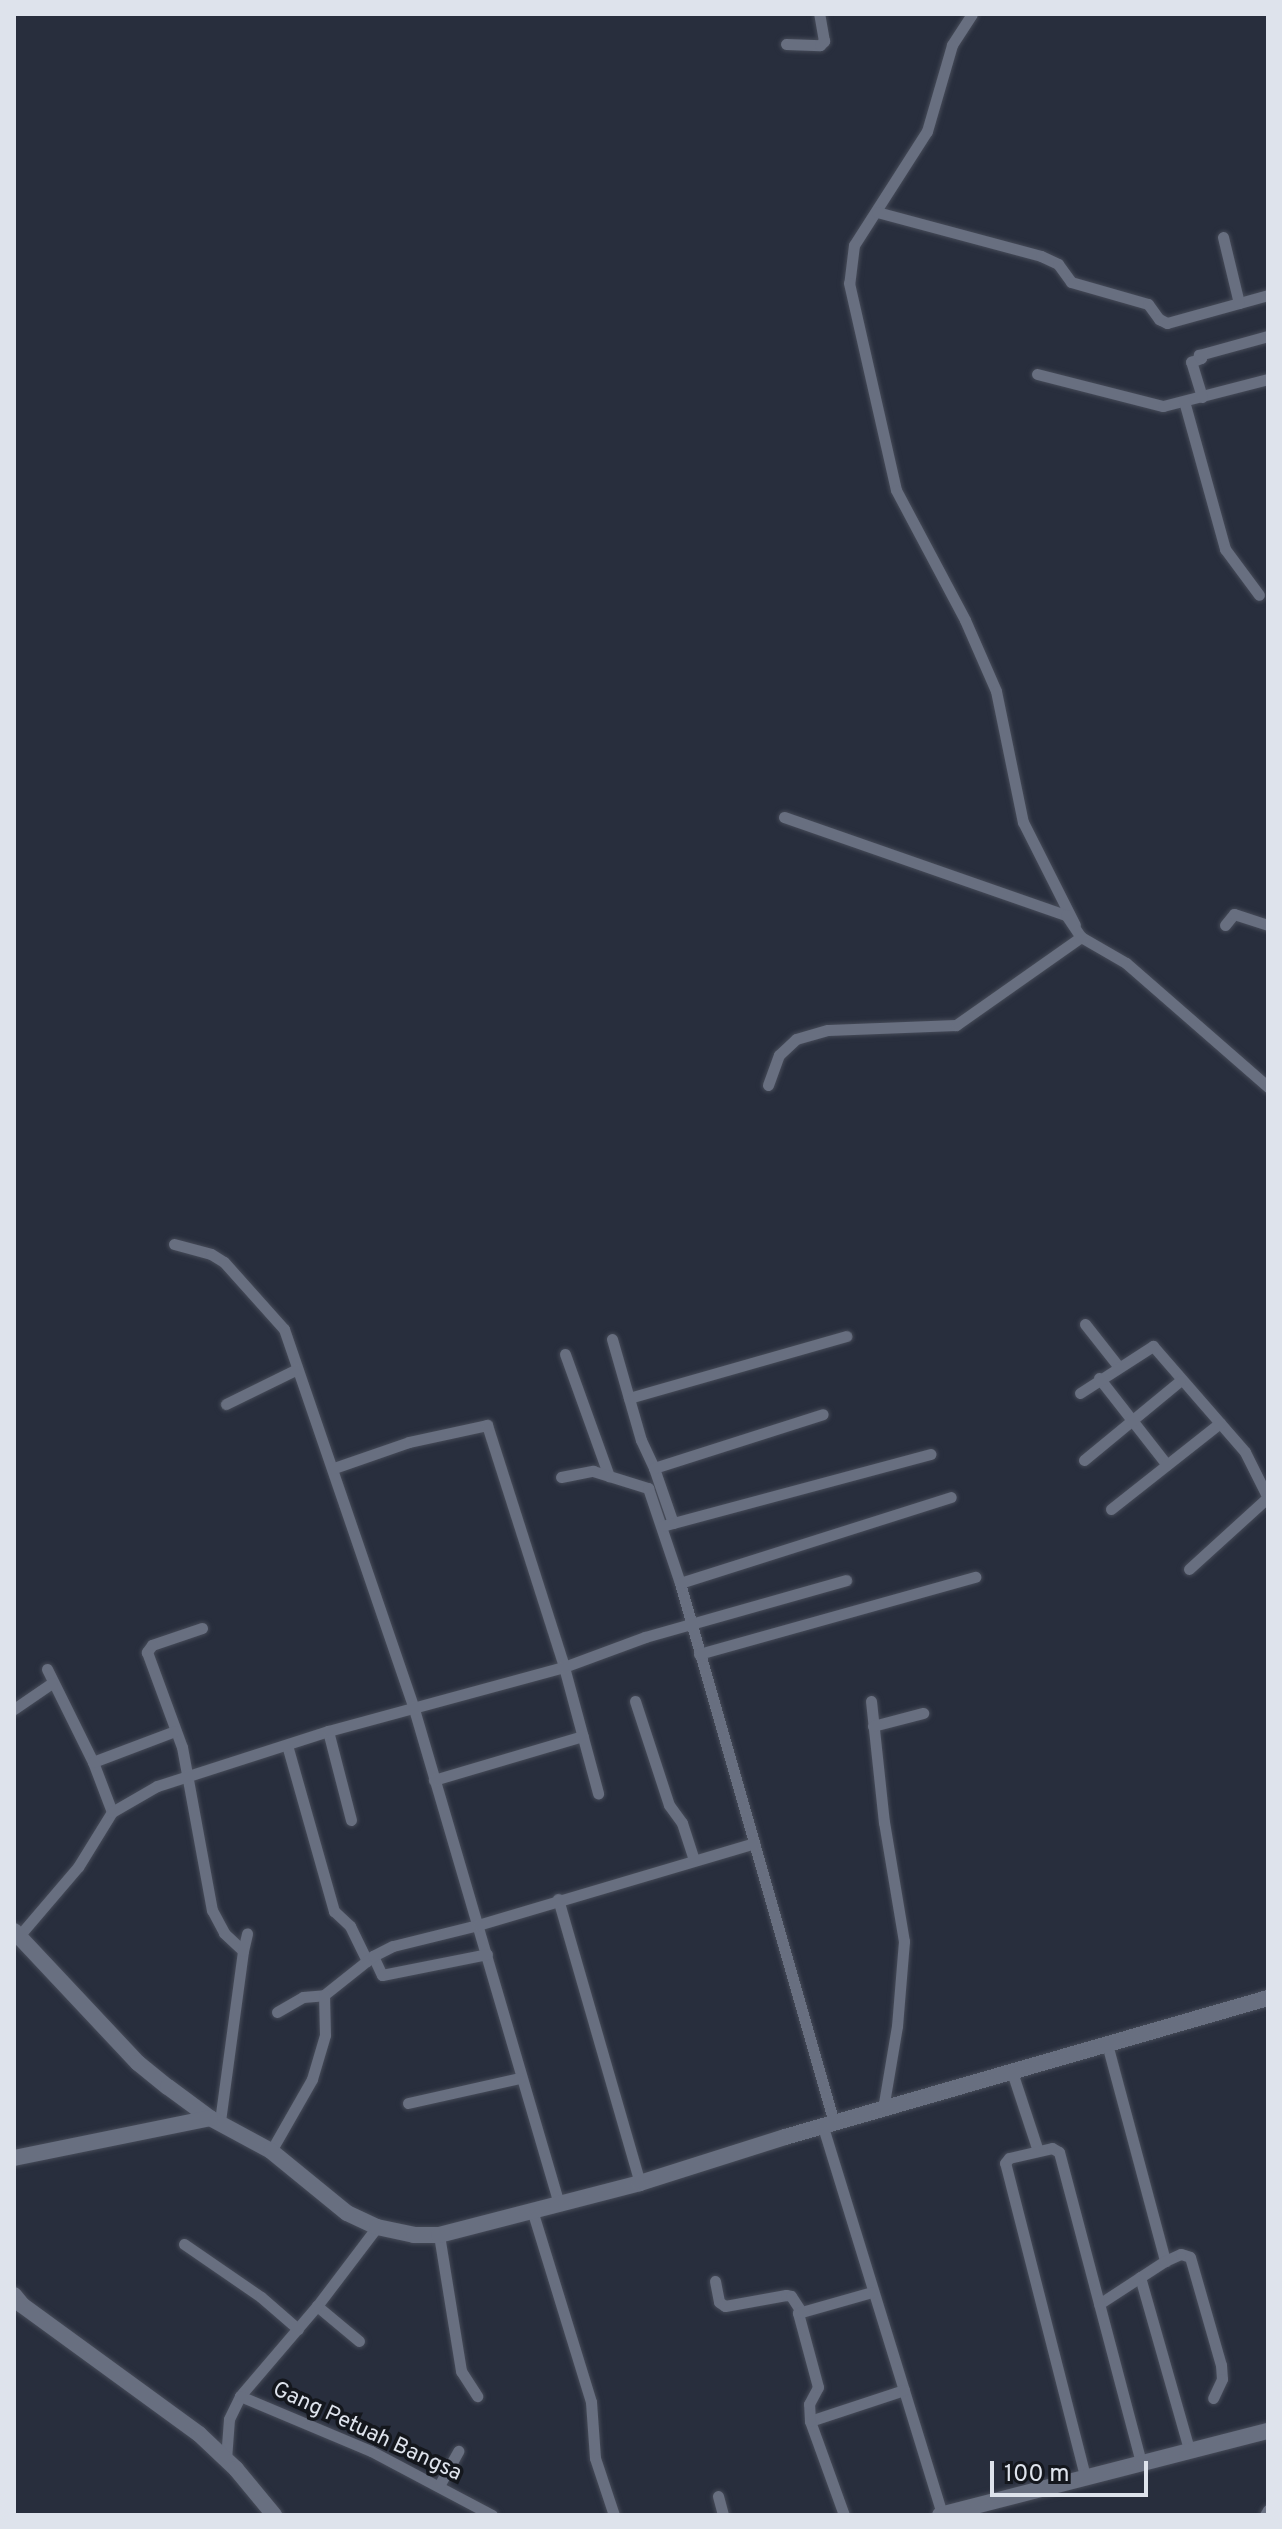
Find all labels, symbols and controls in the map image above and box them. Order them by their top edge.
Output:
street label: Gang Petuah Bangsa [268,2377,466,2487]
scale bar [994,2445,1152,2495]
text: 100 m [1004,2460,1070,2490]

